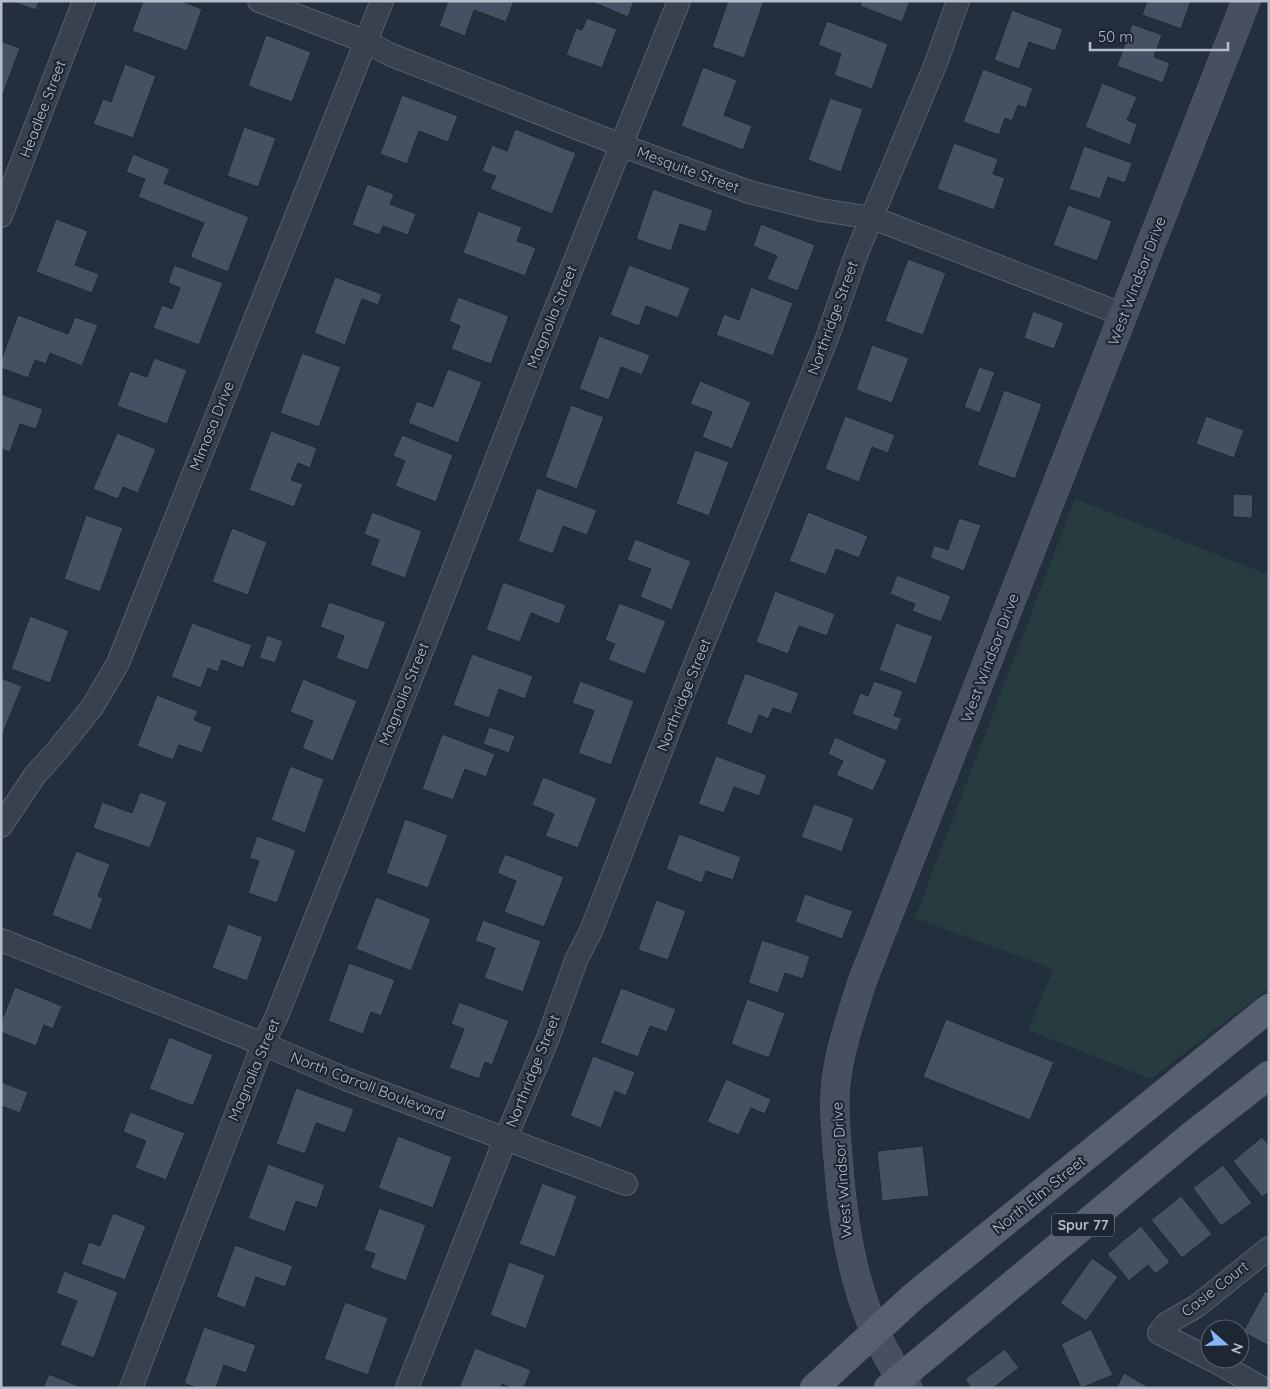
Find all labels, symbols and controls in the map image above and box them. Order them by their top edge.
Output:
scale bar [1090,20,1228,52]
text: 50 m [1098,27,1133,46]
street label: Headlee Street [15,57,70,160]
street label: Mesquite Street [634,142,742,197]
street label: West Windsor Drive [1103,214,1170,348]
street label: Northridge Street [803,258,862,377]
street label: Magnolia Street [522,263,581,371]
street label: Mimosa Drive [185,378,238,473]
street label: West Windsor Drive [956,591,1023,725]
street label: Northridge Street [652,636,715,754]
street label: Magnolia Street [374,640,433,748]
street label: Northridge Street [501,1012,564,1130]
street label: Magnolia Street [223,1016,284,1124]
street label: North Carroll Boulevard [288,1047,448,1124]
street label: West Windsor Drive [827,1101,856,1239]
street label: North Elm Street [988,1151,1089,1238]
road number: Spur 77 [1052,1214,1114,1236]
street label: Casie Court [1177,1257,1252,1321]
north arrow [1200,1319,1250,1369]
text: N [1227,1341,1247,1356]

